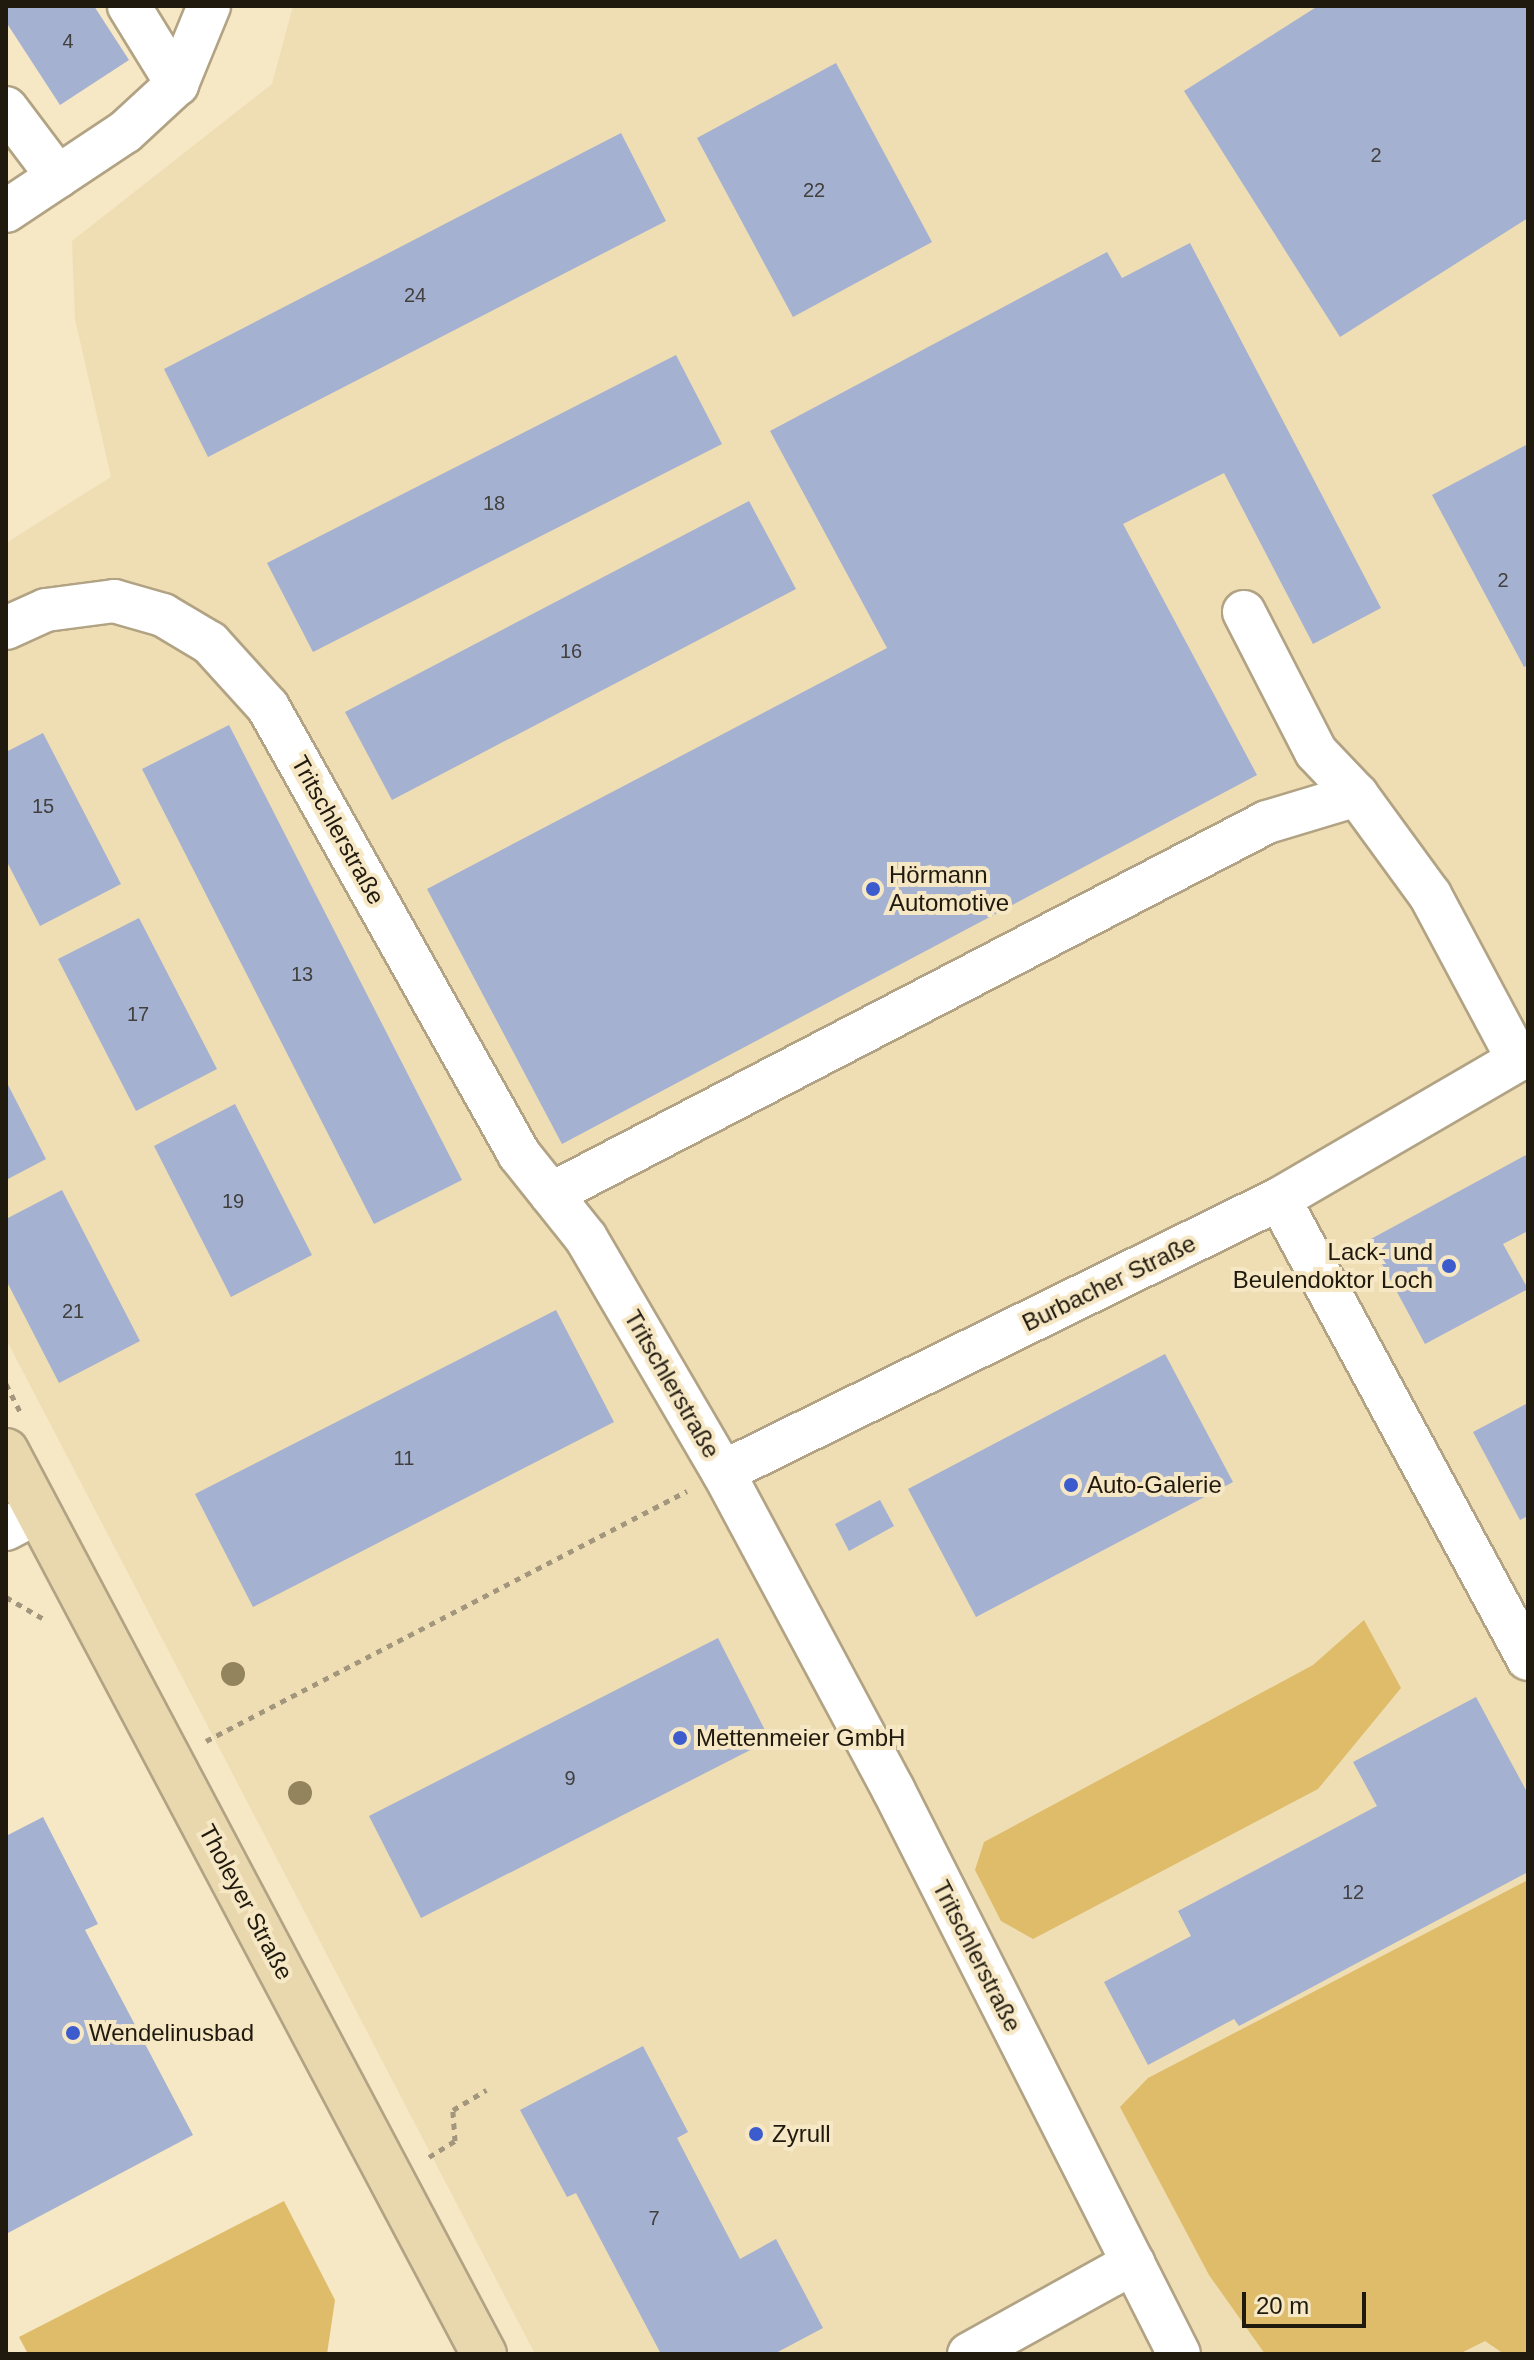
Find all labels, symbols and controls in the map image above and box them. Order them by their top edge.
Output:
house number: 4 [62,29,74,53]
house number: 2 [1370,143,1382,167]
house number: 22 [803,178,825,202]
house number: 24 [404,283,426,307]
house number: 18 [483,491,505,515]
house number: 2 [1497,568,1509,592]
house number: 16 [560,639,582,663]
street label: Tritschlerstraße [285,751,391,909]
house number: 15 [32,794,54,818]
place label: Hörmann Automotive [889,861,1009,917]
marker: Hörmann Automotive [864,880,882,898]
house number: 13 [291,962,313,986]
house number: 17 [127,1002,149,1026]
house number: 19 [222,1189,244,1213]
street label: Burbacher Straße [1018,1229,1200,1337]
place label: Lack- und Beulendoktor Loch [1233,1238,1433,1294]
marker: Lack- und Beulendoktor Loch [1440,1257,1458,1275]
house number: 21 [62,1299,84,1323]
street label: Tritschlerstraße [618,1305,726,1463]
house number: 11 [394,1446,414,1470]
place label: Auto-Galerie [1087,1471,1222,1499]
marker: Auto-Galerie [1062,1476,1080,1494]
place label: Mettenmeier GmbH [696,1724,905,1752]
marker: Mettenmeier GmbH [671,1729,689,1747]
house number: 9 [564,1766,576,1790]
street label: Tholeyer Straße [193,1819,299,1985]
street label: Tritschlerstraße [927,1876,1027,2036]
house number: 12 [1342,1880,1364,1904]
place label: Wendelinusbad [89,2019,254,2047]
marker: Wendelinusbad [64,2024,82,2042]
place label: Zyrull [772,2120,831,2148]
marker: Zyrull [747,2125,765,2143]
house number: 7 [648,2206,660,2230]
scale bar [1246,2276,1370,2326]
text: 20 m [1256,2292,1309,2319]

